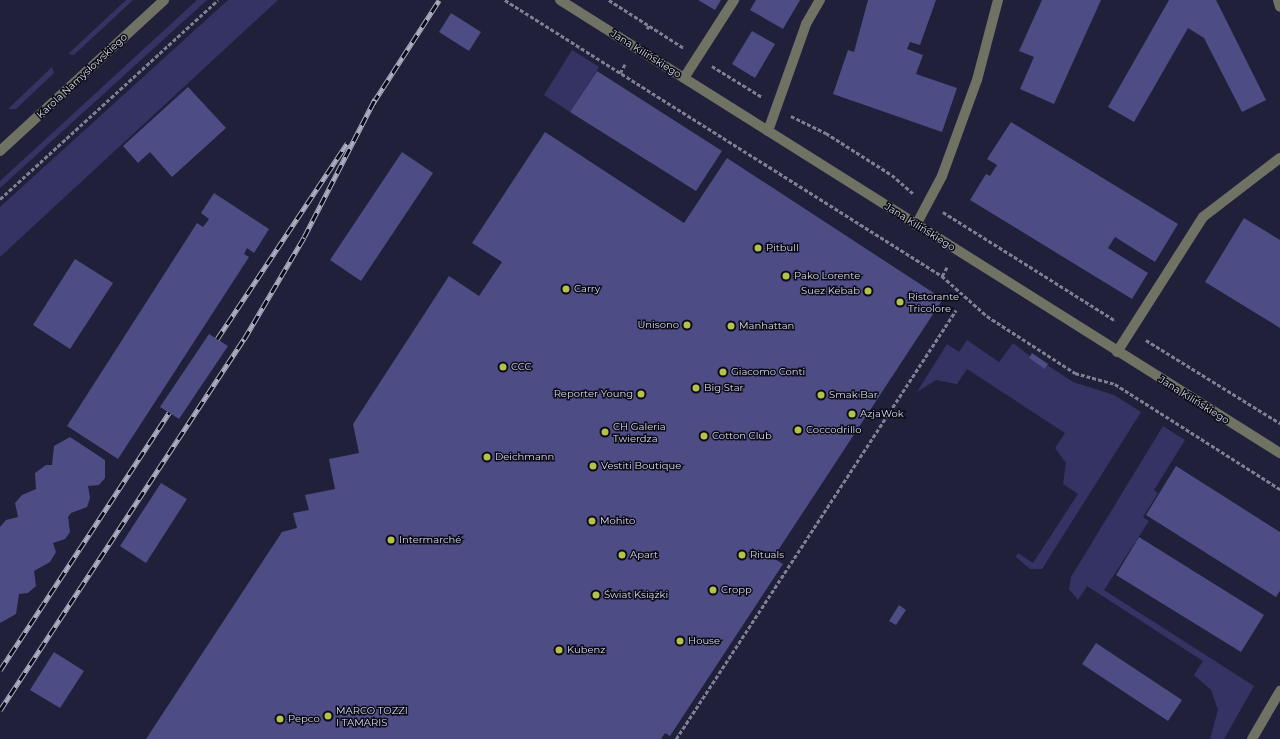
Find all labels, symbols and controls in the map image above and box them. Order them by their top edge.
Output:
street label: Jana Kilińskiego [609,27,683,81]
street label: Karola Namysłowskiego [34,31,130,121]
street label: Jana Kilińskiego [883,200,957,254]
place label: Pitbull [766,242,799,254]
marker: Pitbull [753,243,763,253]
place label: Pako Lorente [794,270,860,282]
marker: Pako Lorente [781,271,791,281]
place label: Carry [574,283,600,295]
marker: Carry [561,284,571,294]
place label: Suez Kebab [801,285,860,297]
marker: Suez Kebab [863,286,873,296]
place label: Ristorante Tricolore [908,290,959,314]
marker: Ristorante Tricolore [895,297,905,307]
place label: Unisono [637,319,679,331]
marker: Unisono [682,320,692,330]
place label: Manhattan [739,320,794,332]
marker: Manhattan [726,321,736,331]
place label: CCC [511,361,532,373]
marker: CCC [498,362,508,372]
place label: Giacomo Conti [731,366,805,378]
marker: Giacomo Conti [718,367,728,377]
street label: Jana Kilińskiego [1157,373,1231,427]
place label: Big Star [704,382,744,394]
marker: Big Star [691,383,701,393]
place label: Reporter Young [554,388,633,400]
marker: Reporter Young [636,389,646,399]
place label: Smak Bar [829,389,878,401]
marker: Smak Bar [816,390,826,400]
place label: AzjaWok [860,408,904,420]
marker: AzjaWok [847,409,857,419]
place label: CH Galeria Twierdza [613,420,666,444]
place label: Coccodrillo [806,424,862,436]
marker: Coccodrillo [793,425,803,435]
marker: CH Galeria Twierdza [600,427,610,437]
place label: Cotton Club [712,430,772,442]
marker: Cotton Club [699,431,709,441]
place label: Deichmann [495,451,554,463]
marker: Deichmann [482,452,492,462]
place label: Vestiti Boutique [601,460,681,472]
marker: Vestiti Boutique [588,461,598,471]
place label: Mohito [600,515,635,527]
marker: Mohito [587,516,597,526]
place label: Intermarché [399,534,461,546]
marker: Intermarché [386,535,396,545]
place label: Apart [630,549,658,561]
place label: Rituals [750,549,784,561]
marker: Apart [617,550,627,560]
marker: Rituals [737,550,747,560]
place label: Cropp [721,584,752,596]
marker: Cropp [708,585,718,595]
place label: Świat Książki [604,589,668,601]
marker: Świat Książki [591,590,601,600]
place label: House [688,635,720,647]
marker: House [675,636,685,646]
place label: Kubenz [567,644,605,656]
marker: Kubenz [554,645,564,655]
place label: MARCO TOZZI I TAMARIS [336,704,408,728]
marker: MARCO TOZZI I TAMARIS [323,711,333,721]
place label: Pepco [288,713,320,725]
marker: Pepco [275,714,285,724]

